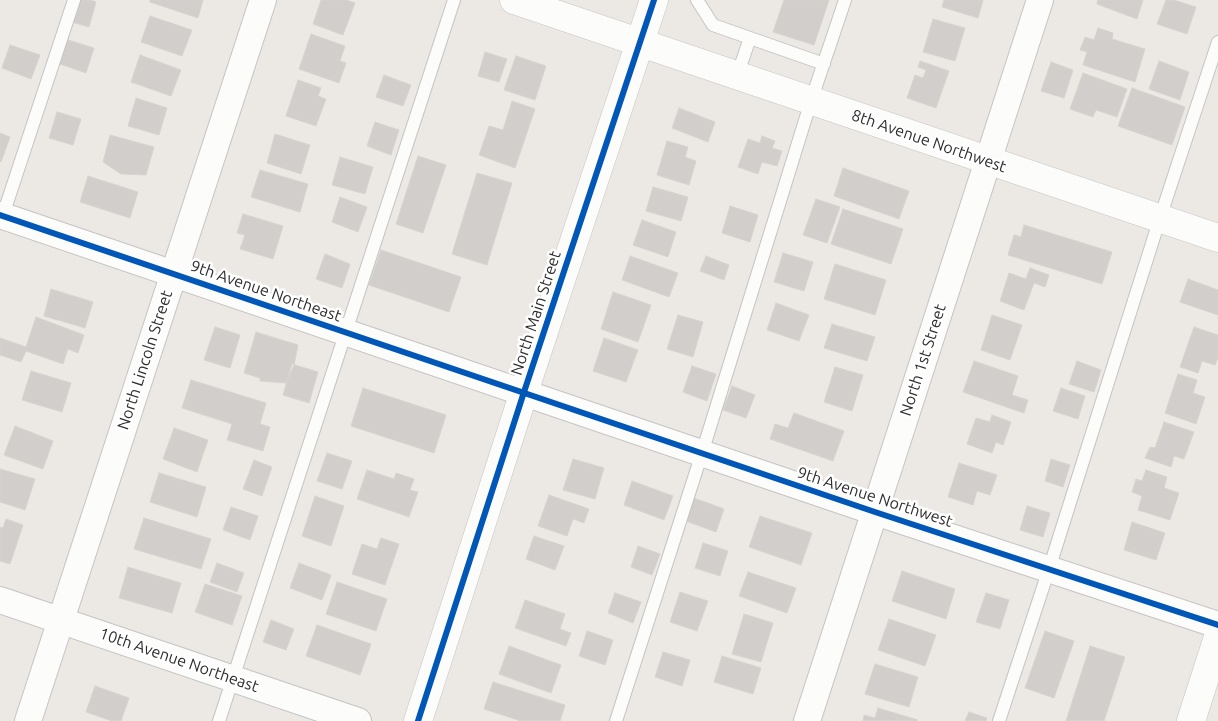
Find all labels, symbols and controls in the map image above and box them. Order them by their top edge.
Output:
street label: 8th Avenue Northwest [849,105,1009,177]
street label: North Main Street [507,248,565,378]
street label: 9th Avenue Northeast [188,256,344,326]
street label: North Lincoln Street [113,288,177,432]
street label: North 1st Street [896,302,950,418]
street label: 9th Avenue Northwest [795,463,955,531]
street label: 10th Avenue Northeast [97,624,261,696]

